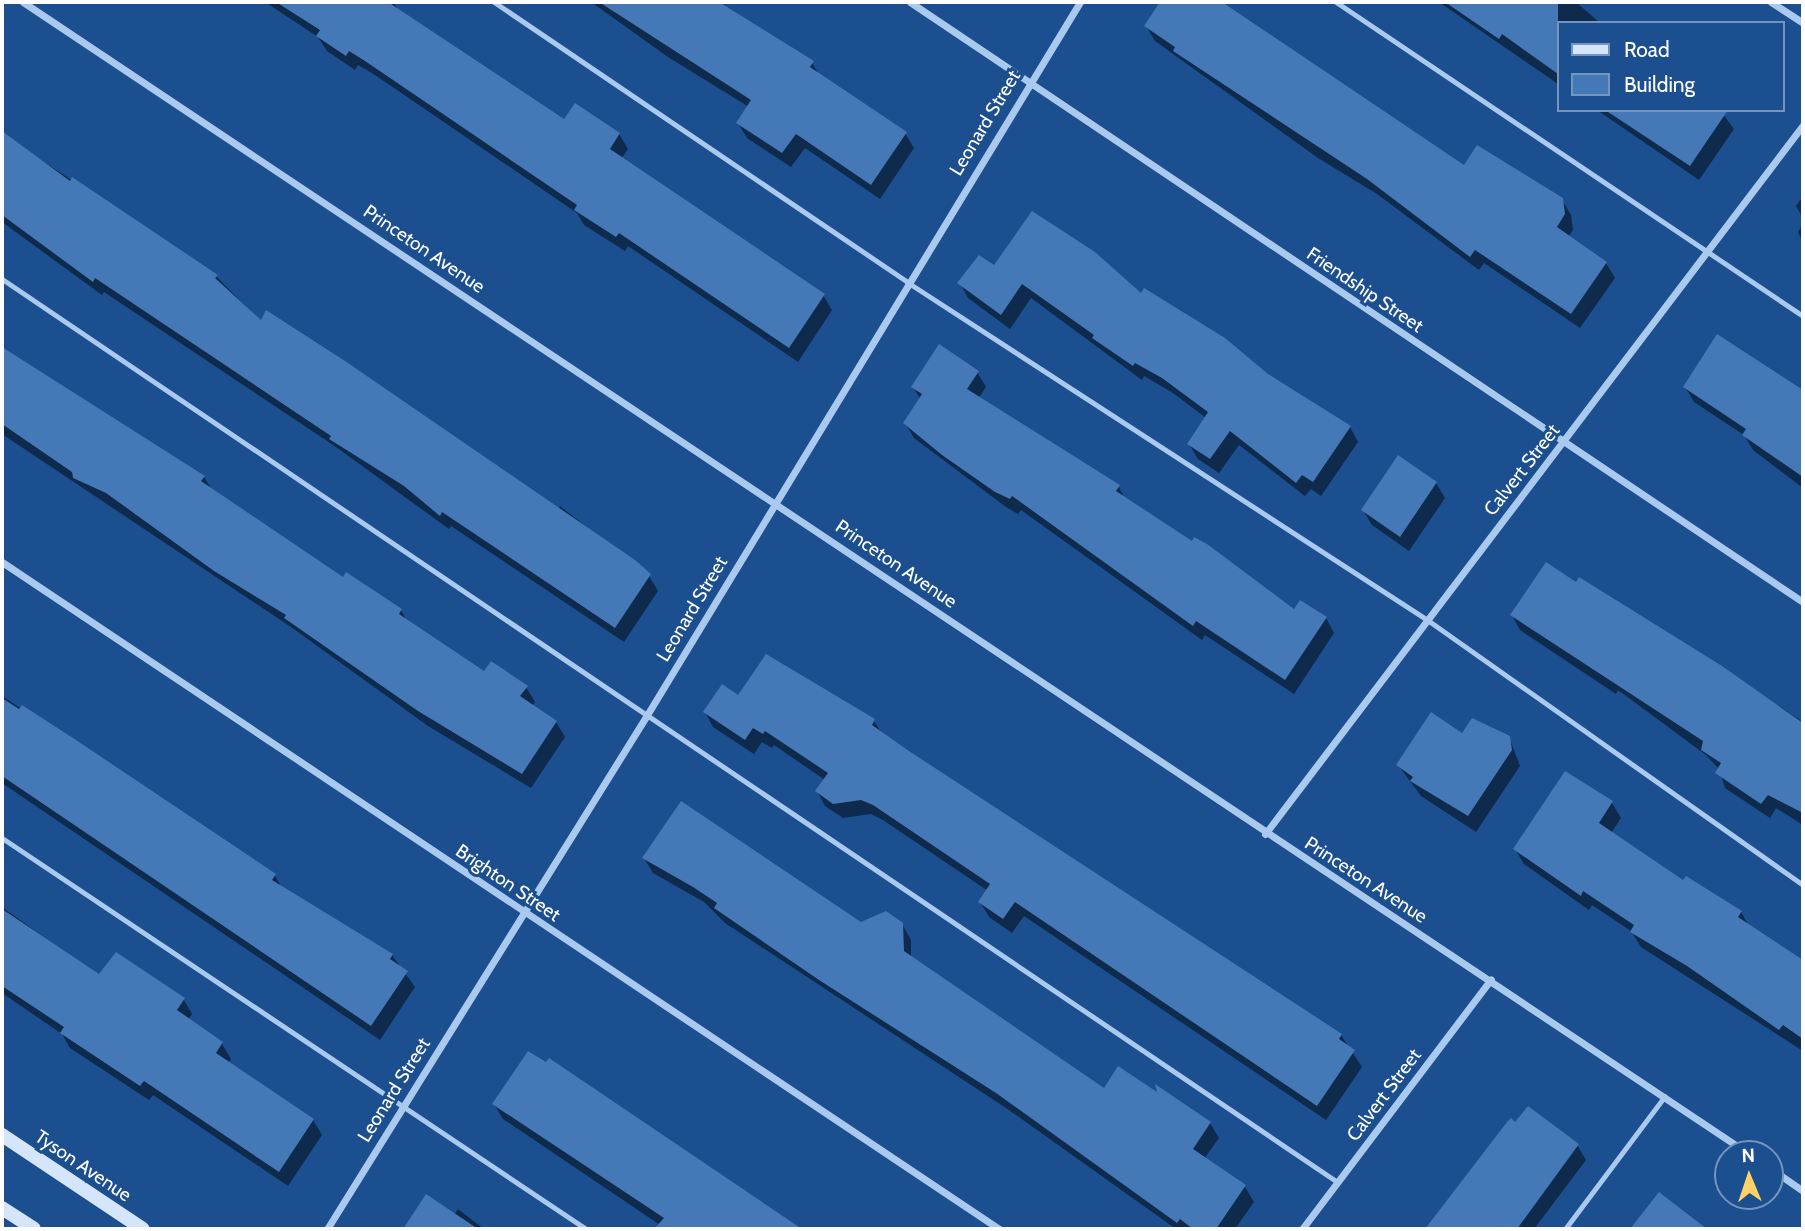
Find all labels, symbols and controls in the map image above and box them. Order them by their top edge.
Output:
legend [1556,21,1784,112]
text: Road [1624,37,1670,62]
street label: Leonard Street [945,66,1025,180]
text: Building [1624,72,1695,97]
street label: Princeton Avenue [359,200,489,298]
street label: Friendship Street [1302,243,1428,337]
street label: Calvert Street [1479,420,1565,520]
street label: Princeton Avenue [831,515,961,613]
street label: Leonard Street [652,552,732,666]
street label: Princeton Avenue [1300,832,1432,928]
street label: Brighton Street [451,840,565,926]
street label: Leonard Street [353,1034,435,1146]
street label: Calvert Street [1342,1044,1426,1146]
street label: Tyson Avenue [30,1125,136,1207]
north arrow [1714,1140,1784,1210]
text: N [1741,1144,1755,1167]

